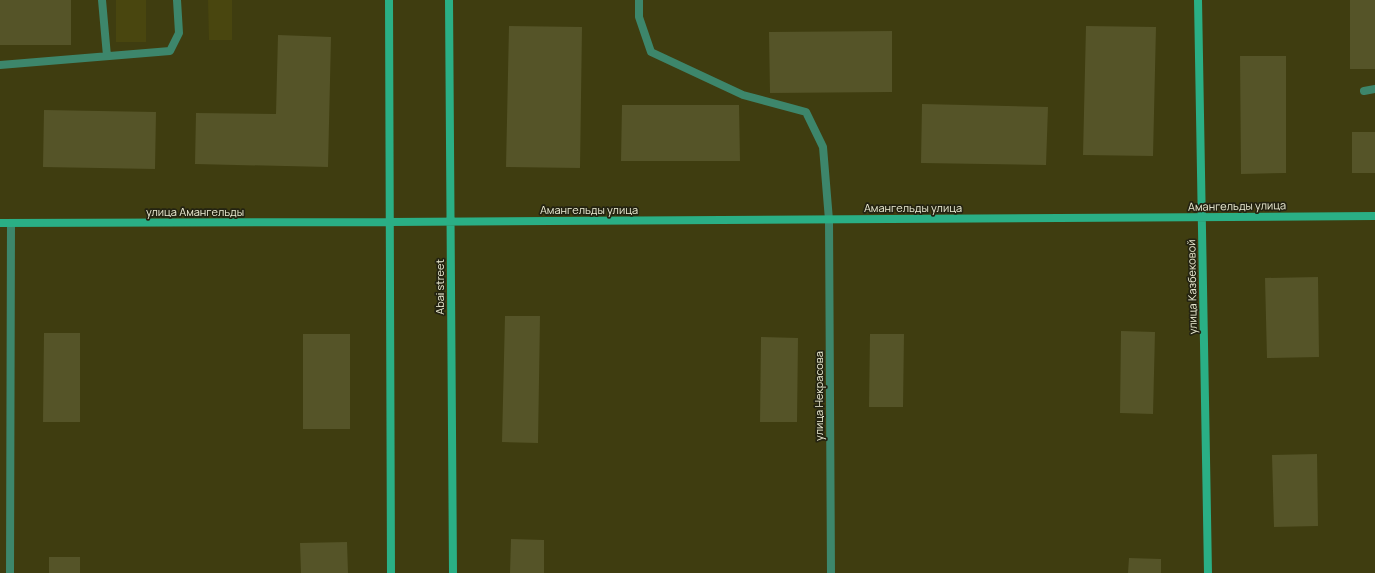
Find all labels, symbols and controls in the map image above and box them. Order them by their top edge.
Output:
street label: Амангельды улица [1188,197,1286,214]
street label: Амангельды улица [864,200,962,215]
street label: Амангельды улица [540,202,638,217]
street label: улица Амангельды [146,204,244,219]
street label: улица Казбековой [1183,239,1200,335]
street label: Abai street [432,259,447,315]
street label: улица Некрасова [811,351,826,441]

